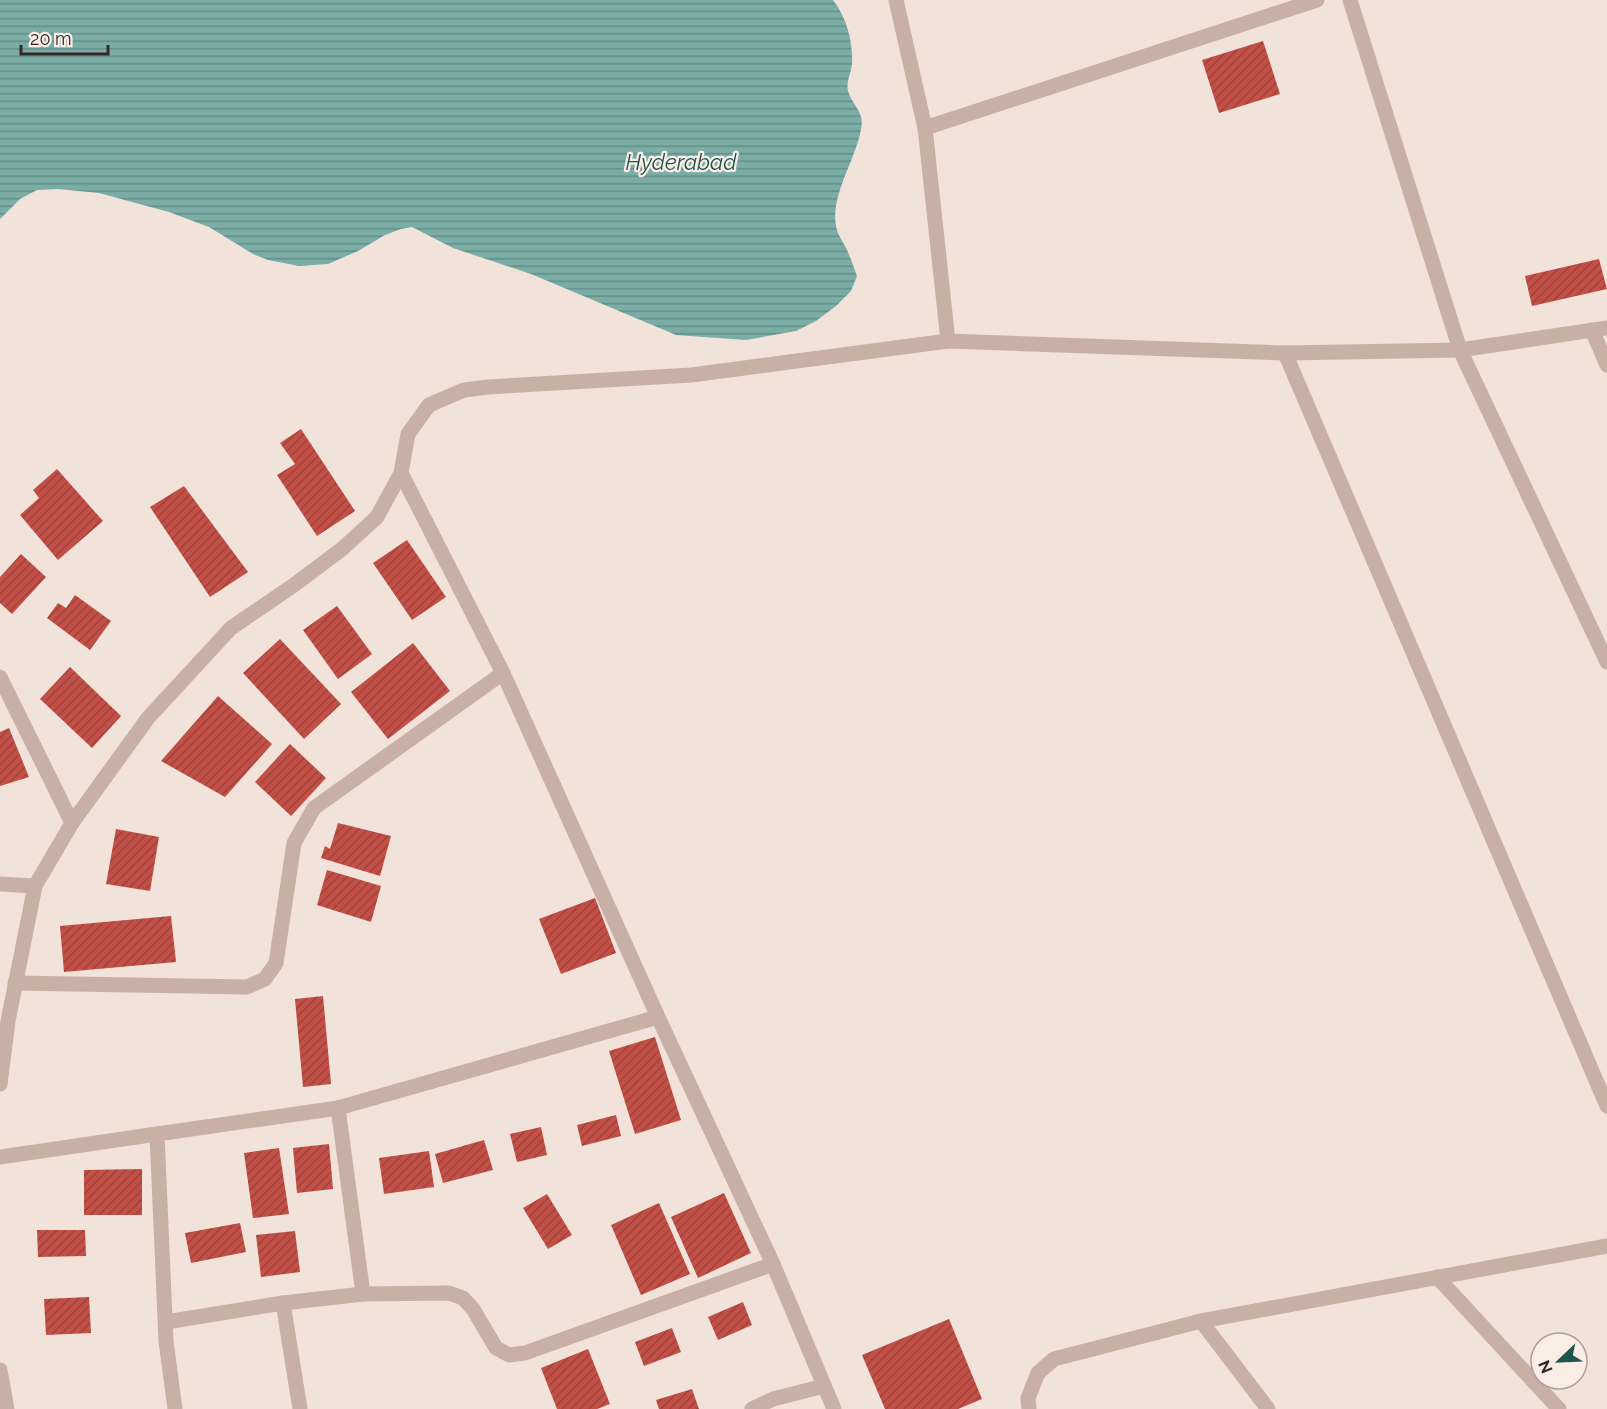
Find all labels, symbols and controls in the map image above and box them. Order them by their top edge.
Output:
scale bar [21,18,108,56]
text: 20 m [30,28,72,49]
water label: Hyderabad [626,149,737,175]
north arrow [1529,1331,1589,1391]
text: N [1535,1357,1557,1376]

